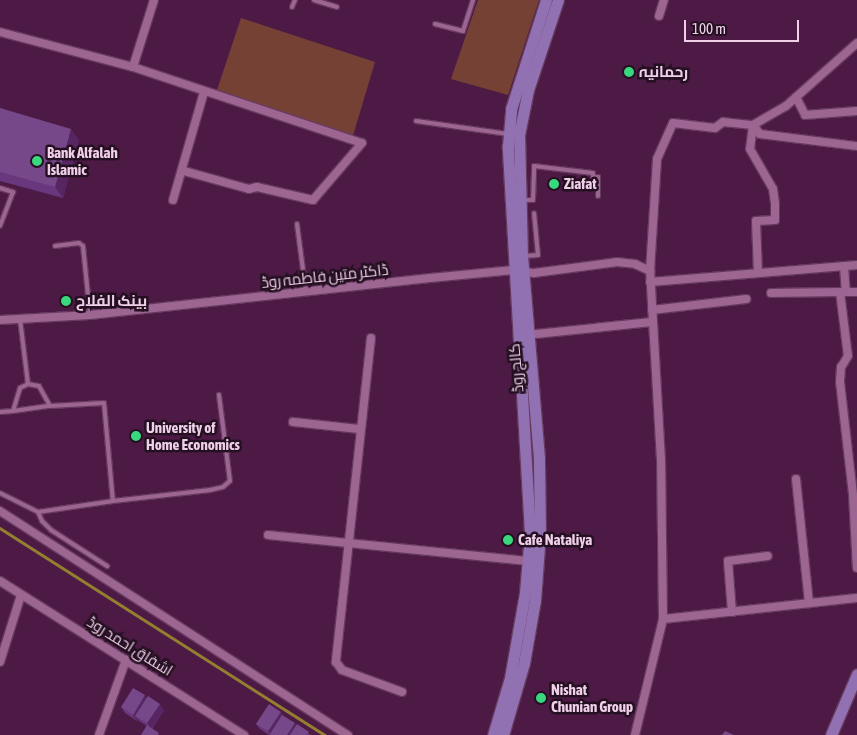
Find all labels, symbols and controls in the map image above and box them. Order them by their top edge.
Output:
scale bar [687,10,802,42]
text: 100 m [692,20,726,37]
place label: رحمانیہ [639,63,688,81]
marker: رحمانیہ [623,66,635,78]
place label: Bank Alfalah Islamic [47,143,118,178]
marker: Bank Alfalah Islamic [31,155,43,167]
place label: Ziafat [564,175,597,193]
marker: Ziafat [548,178,560,190]
street label: ڈاکٹر متین فاطمہ روڈ [261,260,389,292]
place label: بینک الفلاح [76,292,147,310]
marker: بینک الفلاح [60,295,72,307]
street label: کالج روڈ [505,343,527,393]
place label: University of Home Economics [146,418,240,453]
marker: University of Home Economics [130,430,142,442]
place label: Cafe Nataliya [518,531,592,549]
marker: Cafe Nataliya [502,534,514,546]
street label: اشفاق احمد روڈ [84,613,176,679]
place label: Nishat Chunian Group [551,680,633,715]
marker: Nishat Chunian Group [535,692,547,704]

